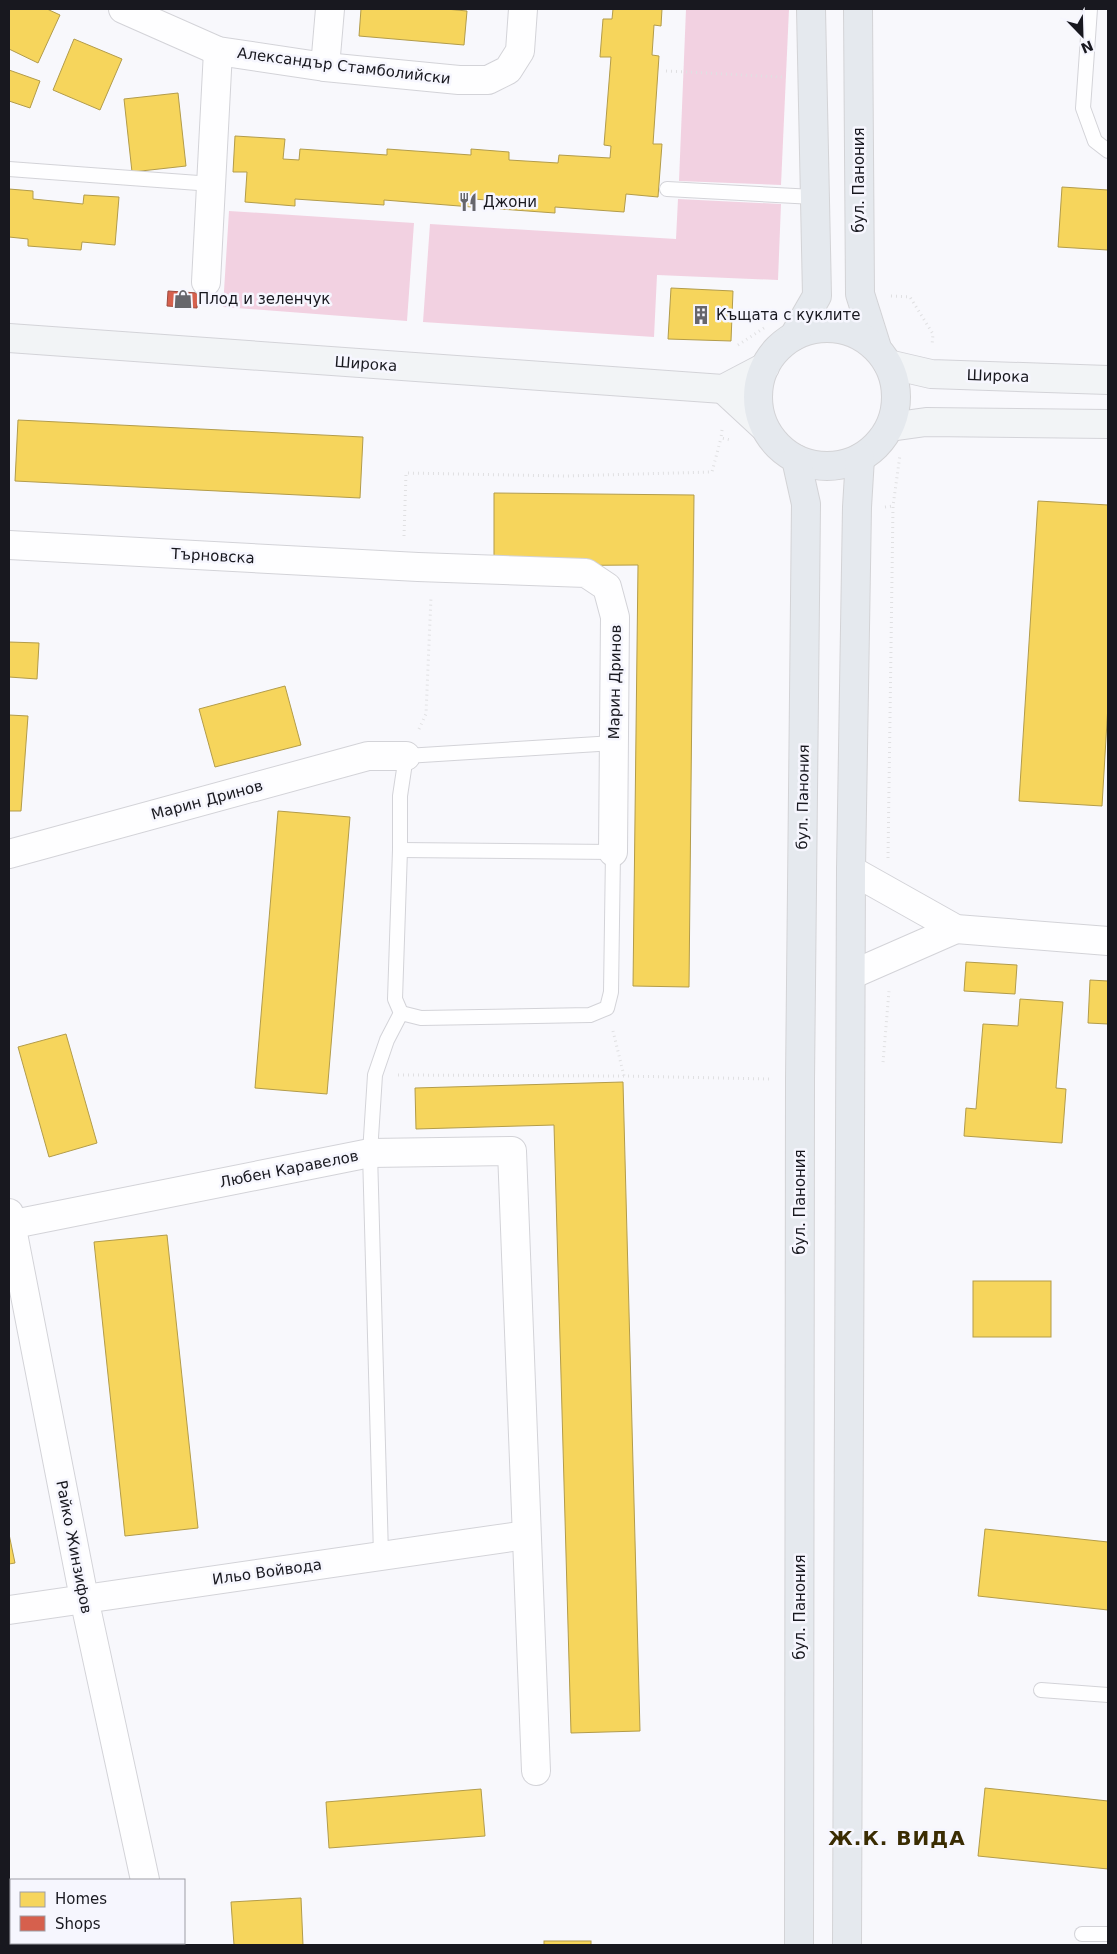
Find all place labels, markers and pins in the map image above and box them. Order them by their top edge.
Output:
restaurant icon: Джони [457,191,479,213]
place label: Джони [483,193,537,211]
shop icon: Плод и зеленчук [172,288,194,310]
place label: Плод и зеленчук [198,290,330,308]
building icon: Къщата с куклите [690,304,712,326]
place label: Къщата с куклите [716,306,861,324]

